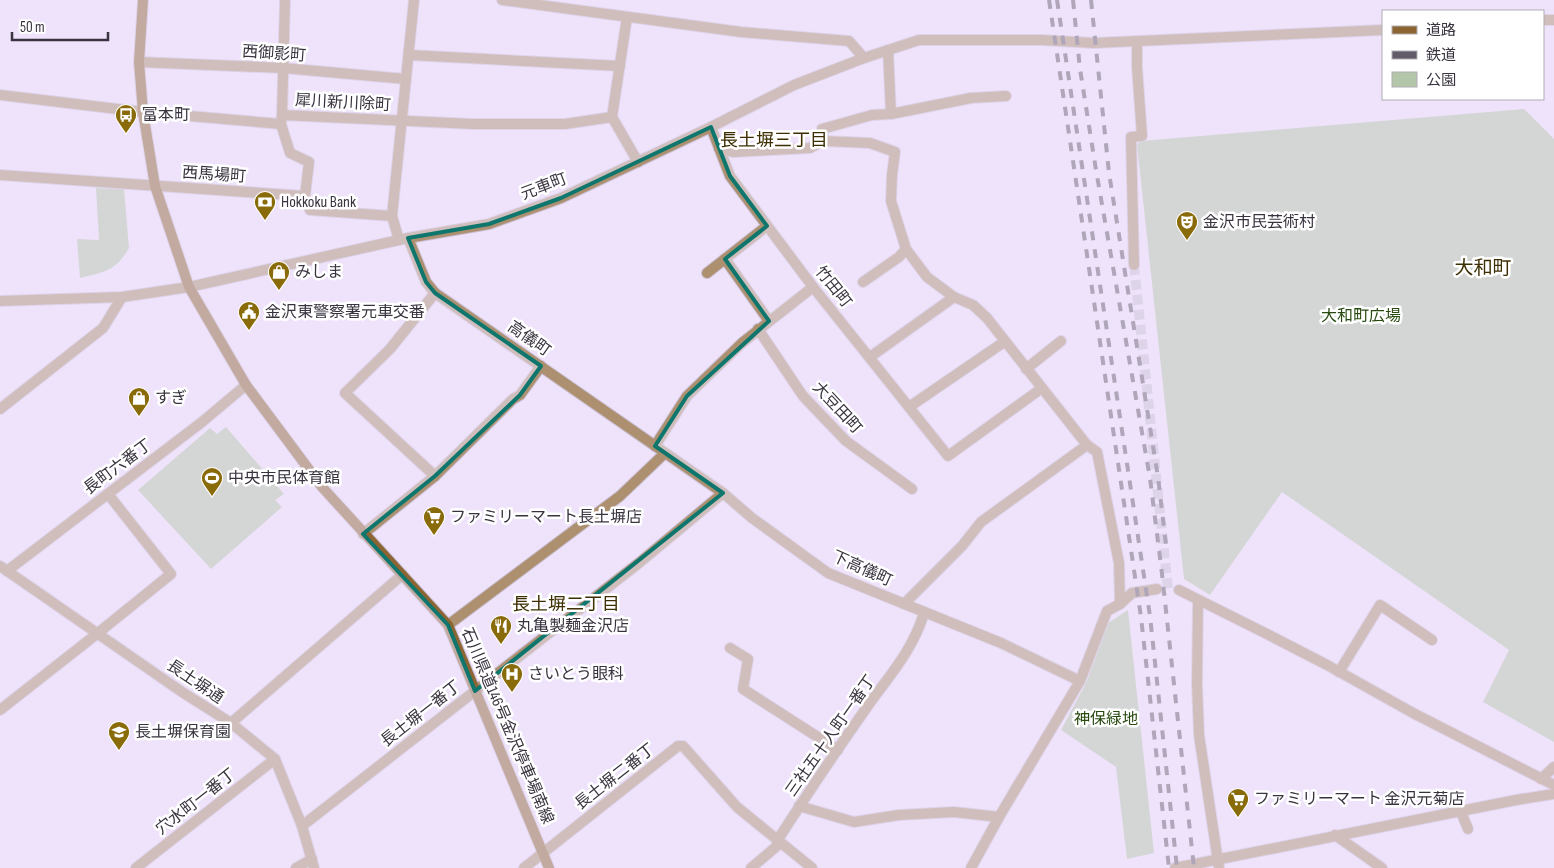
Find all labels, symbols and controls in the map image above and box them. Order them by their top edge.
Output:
scale bar [12,10,109,42]
legend [1382,10,1544,100]
text: 50 m [20,18,45,37]
text: 道路 [1426,21,1456,40]
street label: 西御影町 [241,42,307,66]
text: 鉄道 [1426,46,1456,65]
text: 公園 [1426,71,1456,90]
street label: 犀川新川除町 [295,91,391,115]
bus stop icon: 富本町 [114,103,138,134]
place label: 富本町 [142,106,190,125]
district label: 長土塀三丁目 [720,130,828,151]
street label: 西馬場町 [181,163,247,187]
street label: 元車町 [518,170,570,204]
bank icon: Hokkoku Bank [253,190,277,221]
place label: Hokkoku Bank [281,193,356,212]
theatre icon: 金沢市民芸術村 [1175,210,1199,241]
place label: 金沢市民芸術村 [1203,213,1315,232]
district label: 大和町 [1454,257,1512,280]
shop icon: みしま [267,260,291,291]
street label: 竹田町 [811,262,855,312]
place label: みしま [295,263,343,282]
public building icon: 金沢東警察署元車交番 [237,300,261,331]
place label: 金沢東警察署元車交番 [265,303,425,322]
park label: 大和町広場 [1321,307,1401,326]
street label: 高儀町 [504,317,554,361]
street label: 大豆田町 [808,378,866,438]
shop icon: すぎ [127,386,151,417]
place label: すぎ [155,389,187,408]
street label: 長町六番丁 [80,435,156,499]
sports icon: 中央市民体育館 [200,466,224,497]
place label: 中央市民体育館 [228,469,340,488]
supermarket icon: ファミリーマート長土塀店 [422,505,446,536]
place label: ファミリーマート長土塀店 [450,508,642,527]
street label: 下高儀町 [829,547,895,591]
district label: 長土塀二丁目 [512,594,620,615]
restaurant icon: 丸亀製麺金沢店 [489,614,513,645]
place label: 丸亀製麺金沢店 [517,617,629,636]
street label: 石川県道146号金沢停車場南線 [457,625,557,827]
street label: 長土塀通 [163,656,227,708]
hospital icon: さいとう眼科 [500,662,524,693]
place label: さいとう眼科 [528,665,624,684]
street label: 三社五十人町一番丁 [782,672,880,800]
street label: 長土塀一番丁 [377,677,465,751]
park label: 神保緑地 [1074,710,1138,729]
school or university icon: 長土塀保育園 [107,720,131,751]
place label: 長土塀保育園 [135,723,231,742]
street label: 長土塀二番丁 [571,740,659,814]
street label: 穴水町一番丁 [152,765,240,839]
supermarket icon: ファミリーマート 金沢元菊店 [1226,787,1250,818]
place label: ファミリーマート 金沢元菊店 [1254,790,1465,809]

